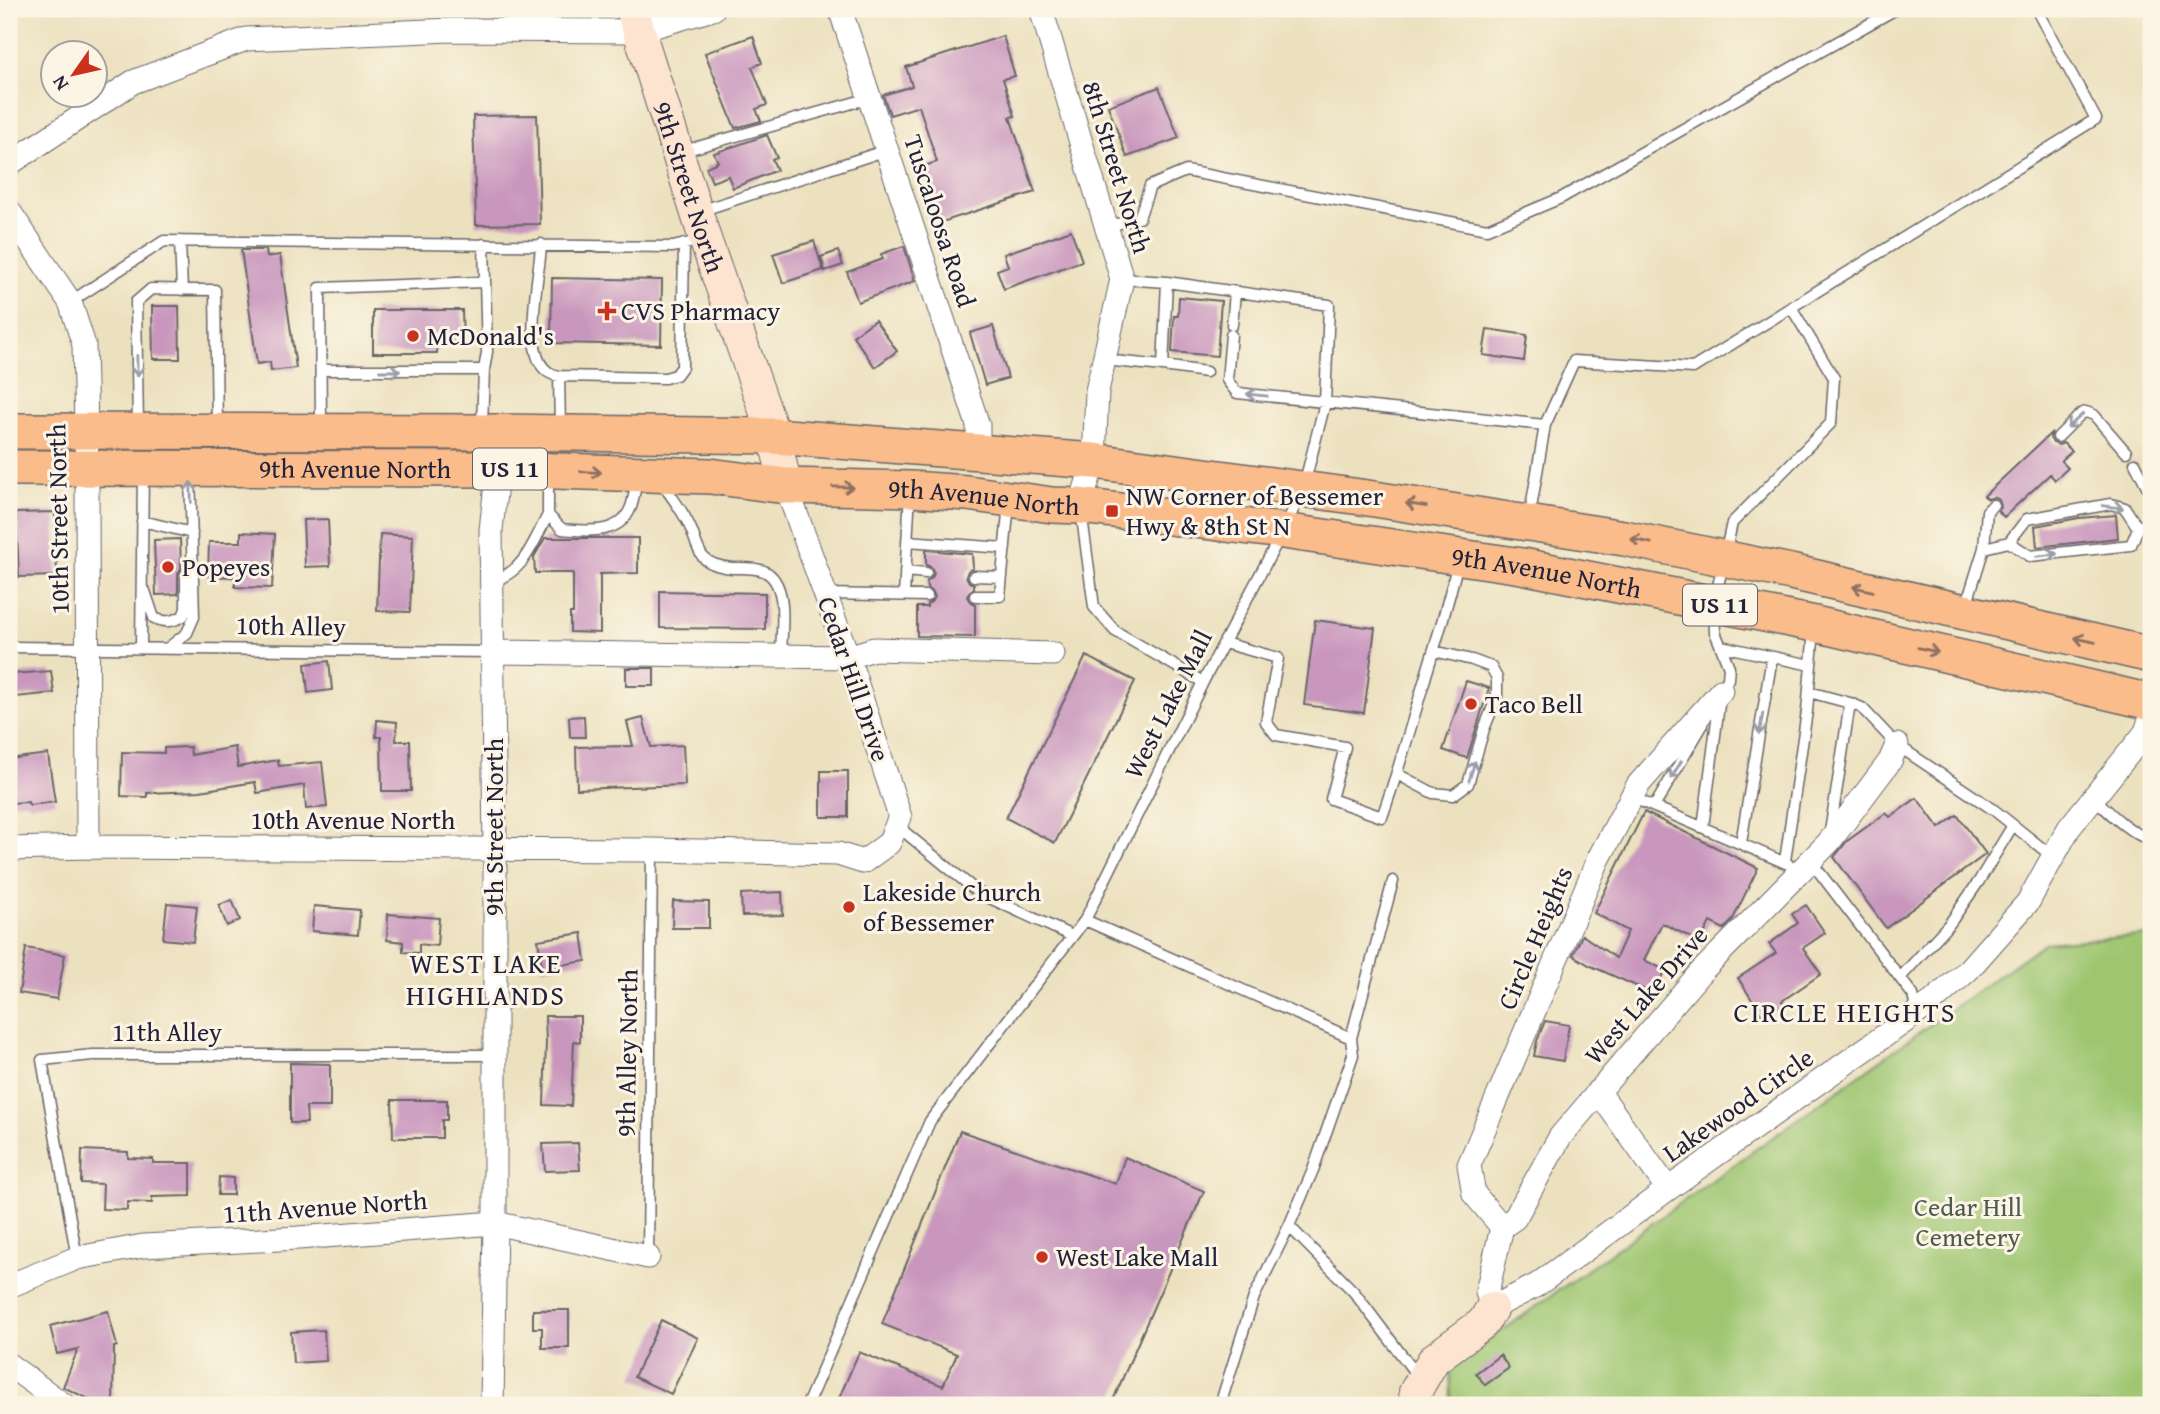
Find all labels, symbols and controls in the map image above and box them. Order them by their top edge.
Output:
north arrow [38,38,108,108]
text: N [45,70,75,97]
street label: 8th Street North [1073,76,1162,258]
street label: 9th Street North [643,96,736,279]
street label: Tuscaloosa Road [894,130,987,312]
place label: CVS Pharmacy [621,291,780,330]
marker: CVS Pharmacy [599,303,615,319]
place label: McDonald's [427,316,554,355]
marker: McDonald's [405,328,421,344]
one-way arrow [130,354,144,377]
one-way arrow [378,364,401,378]
one-way arrow [1246,388,1269,401]
one-way arrow [2066,413,2084,429]
street label: 10th Street North [36,423,79,615]
road number: US 11 [473,448,547,490]
street label: 9th Avenue North [259,449,452,488]
one-way arrow [580,465,603,478]
street label: 9th Avenue North [887,468,1081,525]
place label: NW Corner of Bessemer Hwy & 8th St N [1126,476,1384,545]
one-way arrow [831,480,854,494]
one-way arrow [184,481,198,504]
one-way arrow [1405,498,1428,511]
one-way arrow [2101,501,2124,514]
marker: NW Corner of Bessemer Hwy & 8th St N [1104,503,1120,519]
one-way arrow [1630,534,1653,548]
street label: 9th Avenue North [1449,536,1645,608]
place label: Popeyes [182,547,270,586]
one-way arrow [2035,548,2058,561]
marker: Popeyes [160,559,176,575]
one-way arrow [1852,582,1875,595]
road number: US 11 [1683,584,1757,626]
street label: Cedar Hill Drive [808,591,901,767]
street label: 10th Alley [236,605,346,646]
street label: West Lake Mall [1113,623,1222,785]
one-way arrow [2074,633,2097,646]
one-way arrow [1917,645,1939,658]
place label: Taco Bell [1485,684,1583,723]
marker: Taco Bell [1463,696,1479,712]
one-way arrow [1754,712,1767,735]
street label: 9th Street North [474,737,513,916]
one-way arrow [1466,760,1479,782]
one-way arrow [1668,760,1682,780]
street label: 10th Avenue North [251,800,456,839]
street label: Circle Heights [1487,860,1582,1015]
place label: Lakeside Church of Bessemer [863,872,1042,941]
marker: Lakeside Church of Bessemer [841,899,857,915]
street label: West Lake Drive [1574,917,1717,1073]
district label: WEST LAKE HIGHLANDS [406,942,566,1015]
street label: 9th Alley North [606,968,647,1137]
district label: CIRCLE HEIGHTS [1734,991,1956,1032]
street label: 11th Alley [112,1012,222,1051]
street label: Lakewood Circle [1654,1038,1821,1171]
street label: 11th Avenue North [221,1180,429,1233]
park label: Cedar Hill Cemetery [1914,1187,2022,1256]
place label: West Lake Mall [1056,1237,1218,1276]
marker: West Lake Mall [1034,1249,1050,1265]

